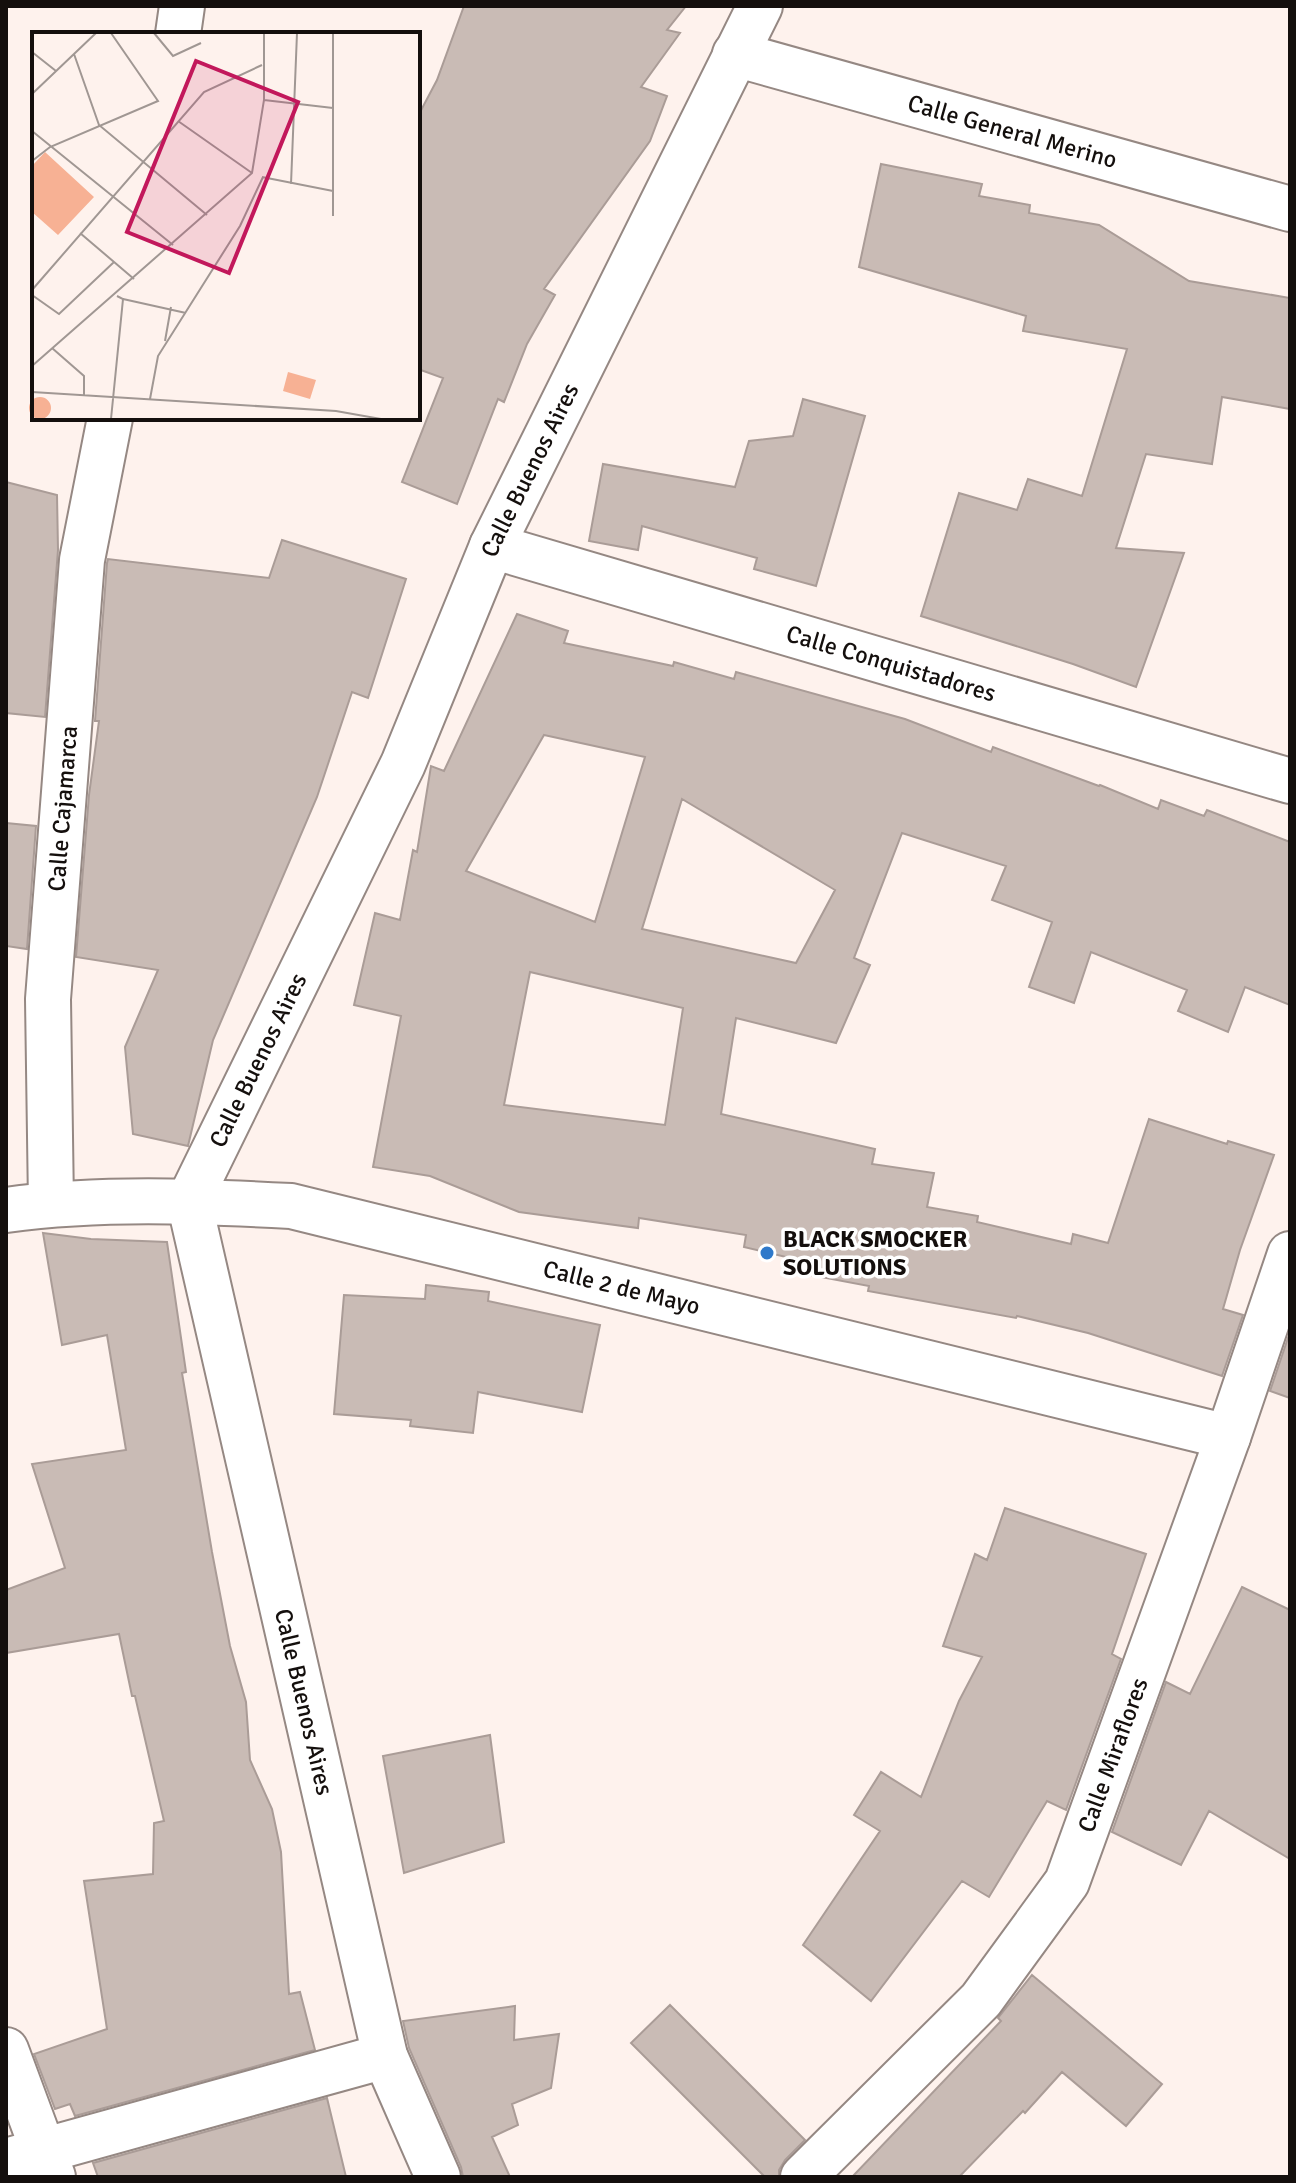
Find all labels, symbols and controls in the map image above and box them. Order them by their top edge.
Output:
inset map [32,32,420,420]
street label: Calle General Merino [904,88,1120,175]
street label: Calle Buenos Aires [474,378,585,561]
street label: Calle Conquistadores [783,619,999,709]
street label: Calle Cajamarca [41,725,84,893]
street label: Calle Buenos Aires [203,968,313,1152]
place label: BLACK SMOCKER SOLUTIONS [783,1224,968,1282]
marker: BLACK SMOCKER SOLUTIONS [758,1244,776,1262]
street label: Calle 2 de Mayo [540,1254,703,1321]
street label: Calle Buenos Aires [268,1606,340,1798]
street label: Calle Miraflores [1071,1674,1155,1836]

